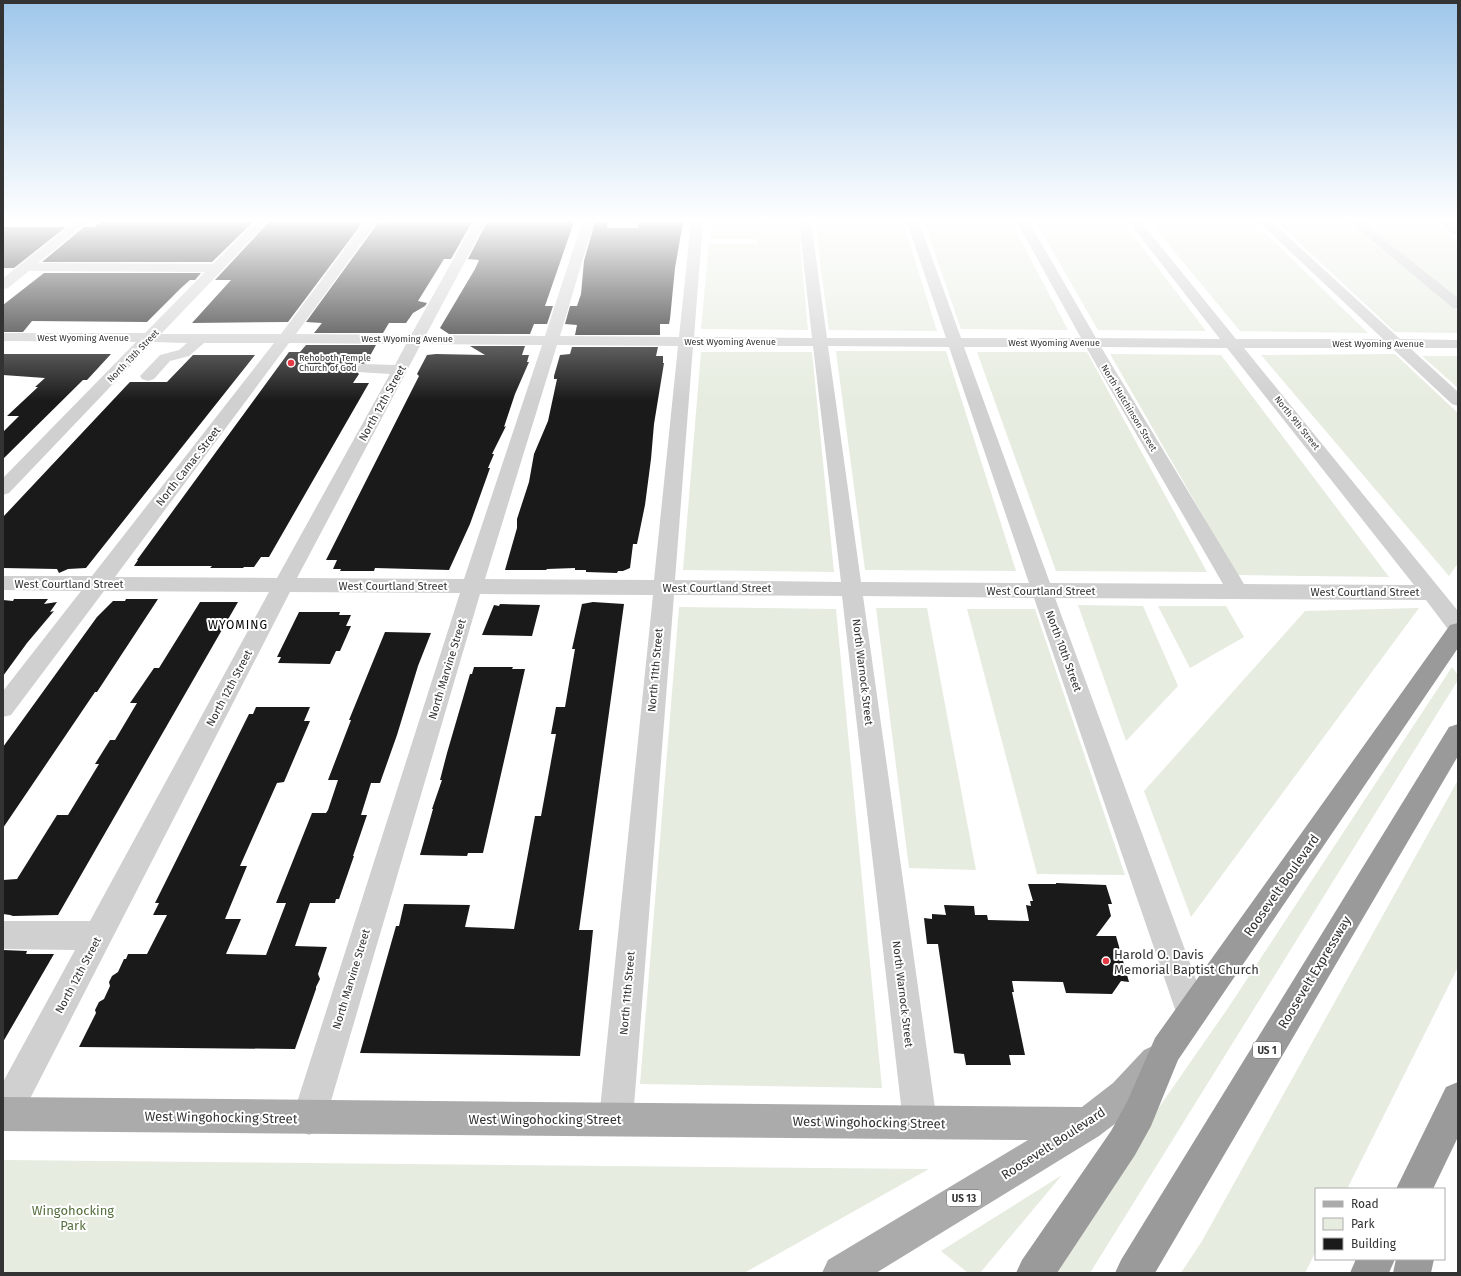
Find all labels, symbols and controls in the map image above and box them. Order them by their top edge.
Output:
street label: North 13th Street [105,327,161,384]
street label: West Wyoming Avenue [37,333,129,343]
street label: West Wyoming Avenue [361,334,453,344]
street label: West Wyoming Avenue [684,337,776,347]
street label: West Wyoming Avenue [1008,338,1100,348]
street label: West Wyoming Avenue [1332,339,1424,349]
place label: Rehoboth Temple Church of God [299,353,371,373]
marker: Rehoboth Temple Church of God [286,358,296,368]
street label: North 12th Street [356,363,409,444]
street label: North Hutchinson Street [1099,363,1159,454]
street label: North 9th Street [1272,394,1322,452]
street label: North Camac Street [153,424,223,509]
street label: West Courtland Street [15,578,123,591]
street label: West Courtland Street [339,580,447,593]
street label: West Courtland Street [663,582,771,595]
street label: West Courtland Street [987,585,1095,598]
street label: West Courtland Street [1311,586,1419,599]
street label: North 10th Street [1043,609,1084,694]
street label: North Marvine Street [426,617,469,721]
district label: WYOMING [208,618,268,632]
street label: North Warnock Street [850,618,875,726]
street label: North 11th Street [645,628,666,712]
street label: North 12th Street [204,648,255,729]
street label: Roosevelt Boulevard [1241,831,1322,939]
street label: Roosevelt Expressway [1275,913,1354,1031]
street label: North Marvine Street [330,927,373,1031]
street label: North 12th Street [53,935,104,1016]
street label: North Warnock Street [890,940,915,1048]
place label: Harold O. Davis Memorial Baptist Church [1114,947,1259,977]
street label: North 11th Street [617,951,638,1035]
marker: Harold O. Davis Memorial Baptist Church [1101,956,1111,966]
road number: US 1 [1253,1042,1281,1058]
street label: Roosevelt Boulevard [999,1104,1108,1183]
street label: West Wingohocking Street [144,1109,298,1126]
street label: West Wingohocking Street [469,1112,622,1127]
street label: West Wingohocking Street [792,1114,946,1131]
legend [1315,1188,1445,1260]
road number: US 13 [947,1190,981,1206]
text: Road [1351,1197,1379,1211]
park label: Wingohocking Park [32,1203,114,1233]
text: Park [1351,1217,1375,1231]
text: Building [1351,1237,1397,1251]

